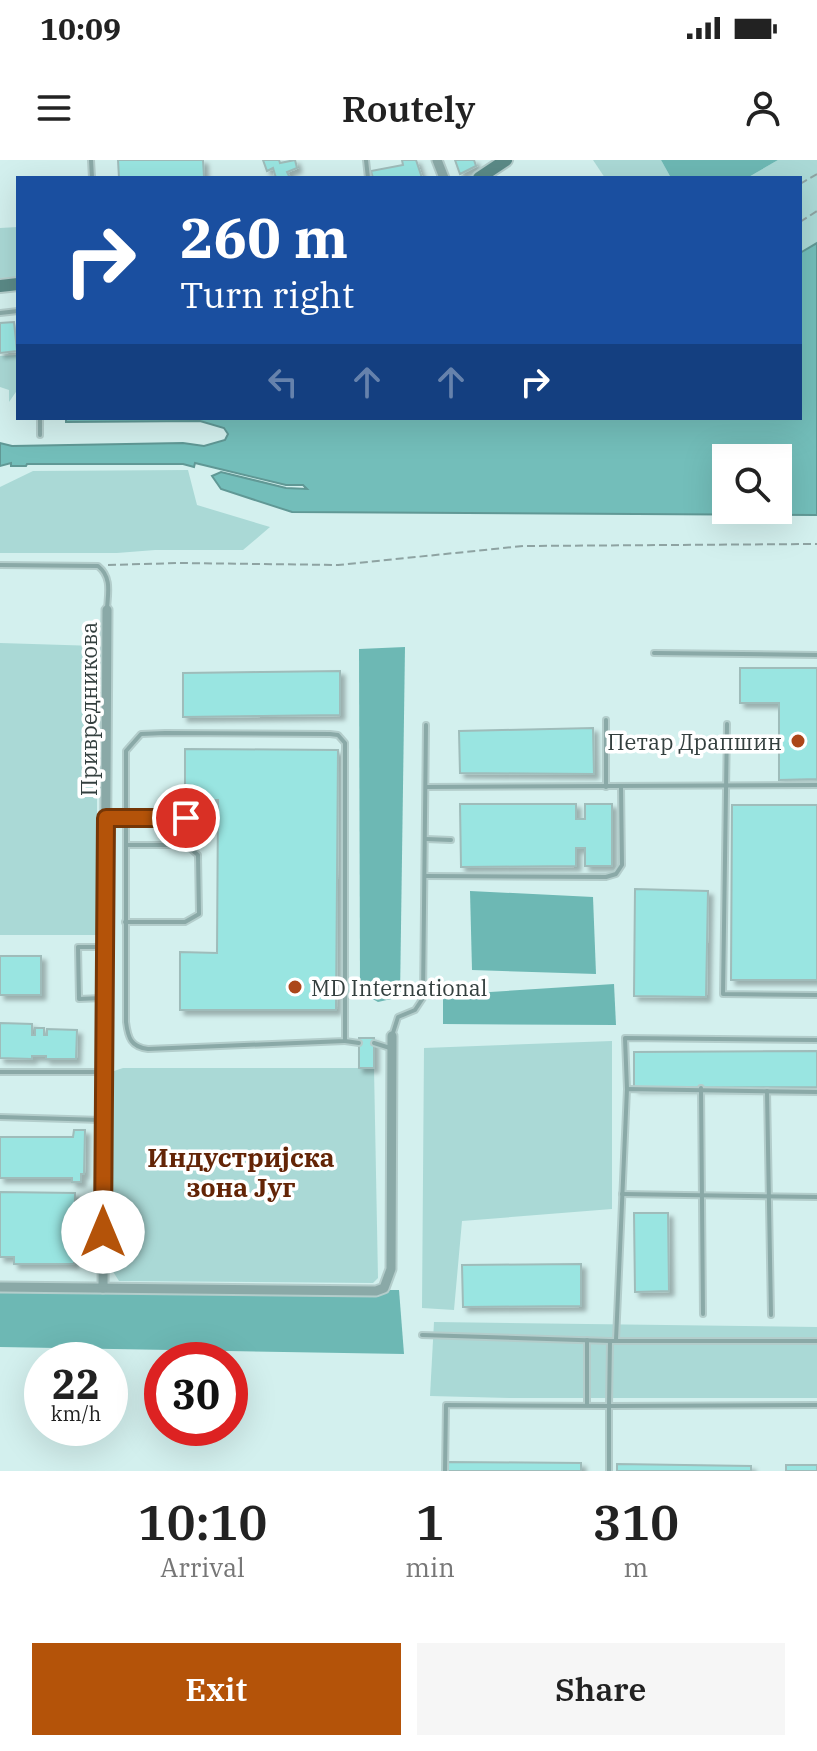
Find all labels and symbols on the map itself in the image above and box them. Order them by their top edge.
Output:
street label: Привредникова [74,622,103,796]
place label: Петар Драпшин [607,727,782,756]
marker: Петар Драпшин [789,732,807,750]
pin [152,784,220,852]
place label: MD International [311,973,487,1002]
marker: MD International [286,978,304,996]
district label: Индустријска зона Југ [147,1140,335,1204]
position arrow [61,1190,145,1274]
speed limit sign: 30 [144,1342,248,1446]

